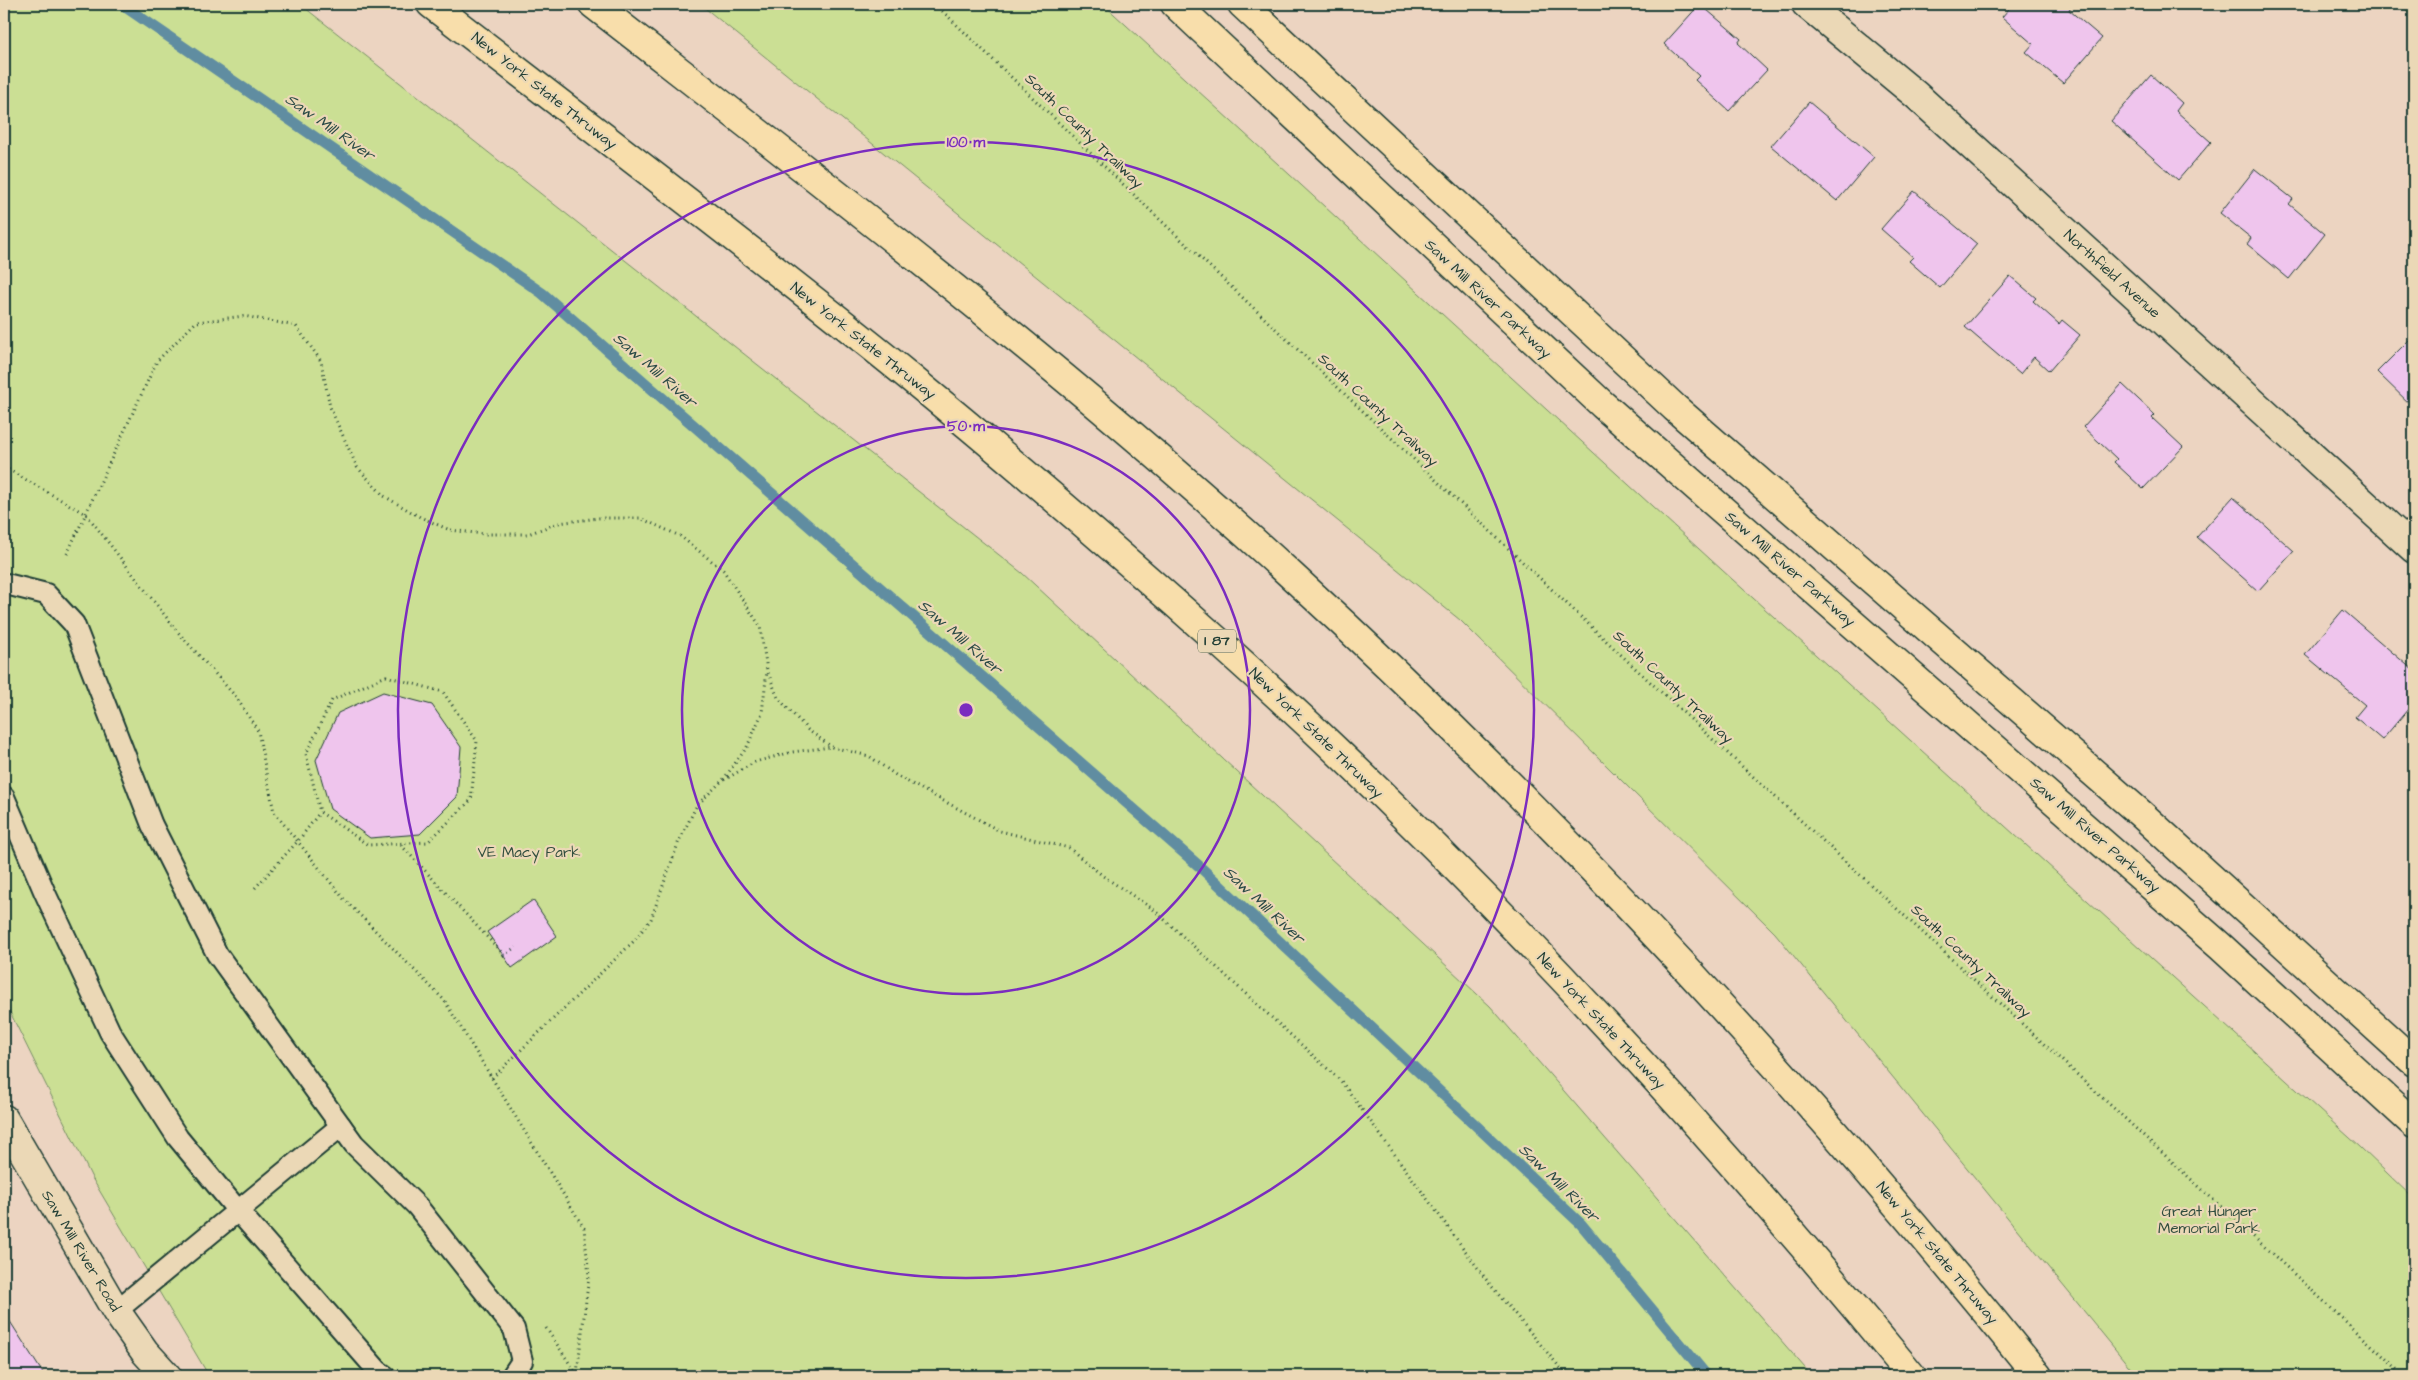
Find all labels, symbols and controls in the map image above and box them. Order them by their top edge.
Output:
street label: New York State Thruway [466,27,621,155]
street label: South County Trailway [1019,69,1148,194]
water label: Saw Mill River [281,88,381,167]
text: 100 m [947,132,986,153]
street label: Northfield Avenue [2059,225,2165,323]
street label: Saw Mill River Parkway [1419,234,1556,364]
street label: New York State Thruway [785,277,940,405]
water label: Saw Mill River [608,327,703,414]
street label: South County Trailway [1313,349,1443,472]
text: 50 m [947,416,985,437]
street label: Saw Mill River Parkway [1720,506,1860,632]
water label: Saw Mill River [913,594,1008,681]
street label: South County Trailway [1608,626,1738,749]
road number: I 87 [1198,630,1236,652]
street label: New York State Thruway [1243,663,1388,804]
centre of rings [957,701,975,719]
street label: Saw Mill River Parkway [2025,772,2165,898]
park label: VE Macy Park [478,842,580,864]
water label: Saw Mill River [1218,861,1311,950]
street label: South County Trailway [1906,900,2036,1023]
street label: New York State Thruway [1531,948,1670,1095]
water label: Saw Mill River [1514,1139,1606,1229]
street label: New York State Thruway [1870,1177,2003,1329]
street label: Saw Mill River Road [36,1186,126,1316]
park label: Great Hunger Memorial Park [2158,1201,2260,1239]

